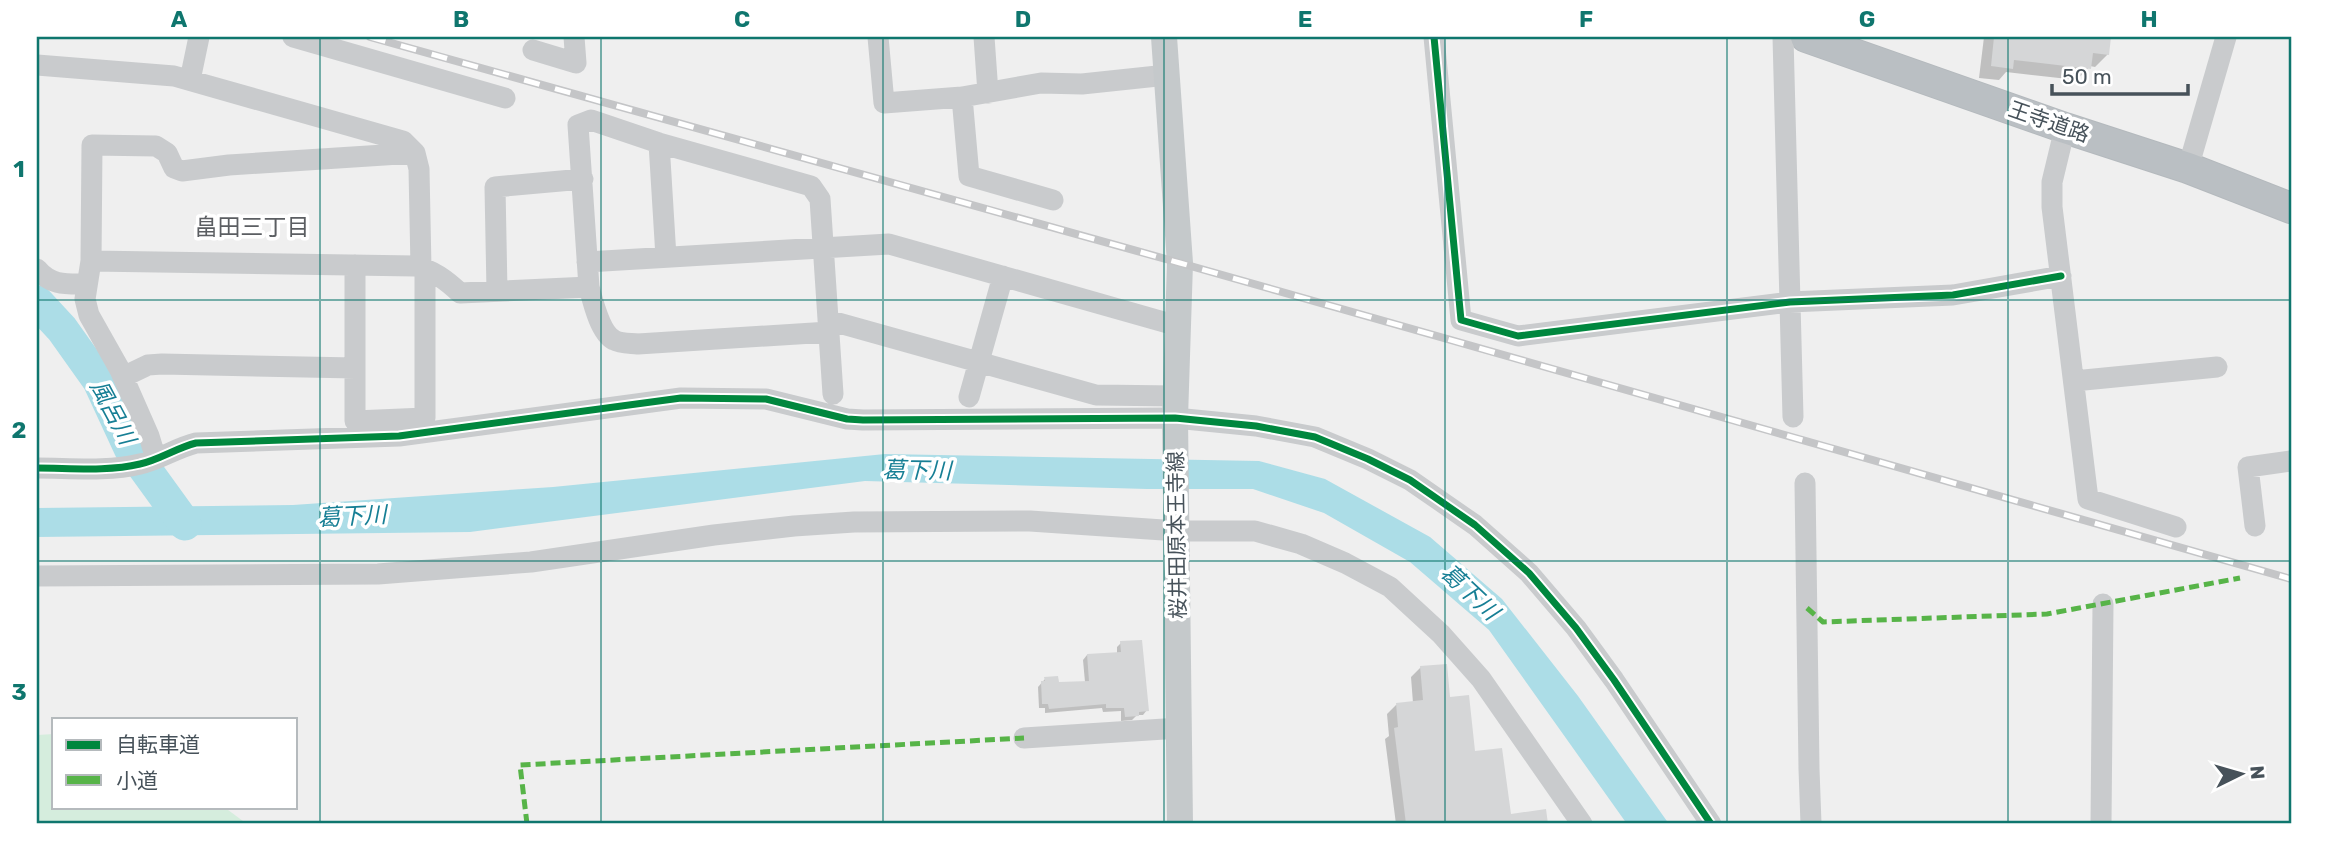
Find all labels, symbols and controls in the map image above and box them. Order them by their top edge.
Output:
text: A [171,5,188,33]
text: B [453,5,469,33]
text: C [734,5,750,33]
text: D [1015,5,1031,33]
text: E [1298,5,1312,33]
text: F [1579,5,1593,33]
text: G [1859,5,1875,33]
text: H [2140,5,2158,33]
scale bar [2052,52,2188,96]
text: 50 m [2062,64,2112,89]
street label: 王寺道路 [2005,96,2093,147]
text: 1 [13,155,25,183]
district label: 畠田三丁目 [195,213,310,241]
water label: 風呂川 [84,375,143,452]
text: 2 [12,416,26,444]
street label: 桜井田原本王寺線 [1163,451,1190,619]
water label: 葛下川 [882,455,955,485]
water label: 葛下川 [317,500,390,532]
water label: 葛下川 [1435,558,1507,628]
text: 3 [11,678,27,706]
legend [52,718,298,808]
text: 自転車道 [116,732,200,757]
north arrow [2206,738,2276,808]
text: N [2245,765,2269,780]
text: 小道 [116,768,158,793]

